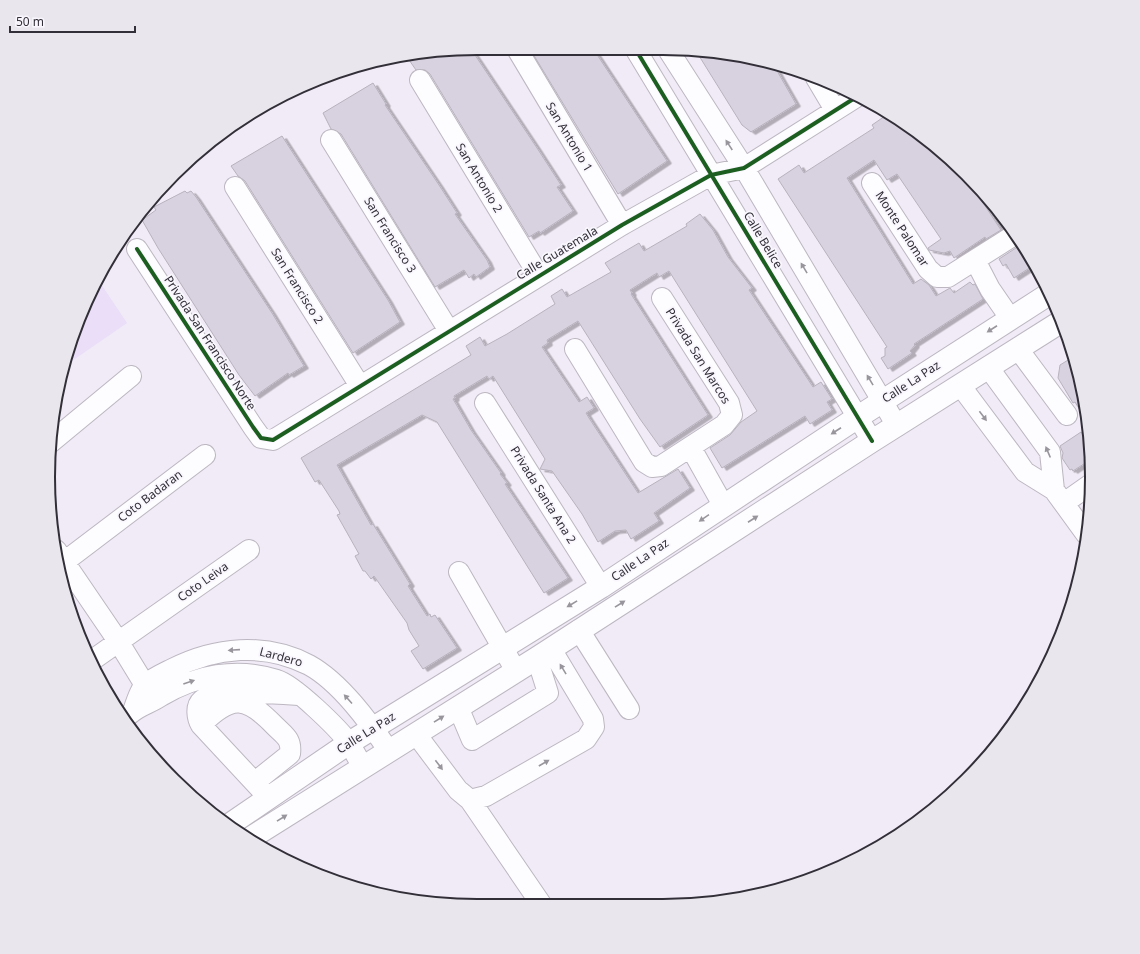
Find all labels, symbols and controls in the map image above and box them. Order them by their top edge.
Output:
scale bar [10,8,135,34]
text: 50 m [16,13,44,30]
street label: San Antonio 1 [542,99,597,175]
street label: San Antonio 2 [452,140,507,216]
one-way arrow [725,140,733,150]
street label: Monte Palomar [872,188,933,270]
street label: San Francisco 3 [360,194,421,276]
street label: Calle Belice [740,208,787,272]
street label: Calle Guatemala [513,222,601,284]
street label: San Francisco 2 [267,245,328,327]
one-way arrow [800,262,807,274]
street label: Privada San Francisco Norte [160,272,261,414]
street label: Privada San Marcos [662,304,735,407]
one-way arrow [987,326,998,333]
street label: Calle La Paz [878,356,943,407]
one-way arrow [867,374,874,386]
one-way arrow [979,411,987,422]
one-way arrow [831,427,842,435]
street label: Privada Santa Ana 2 [507,443,580,547]
one-way arrow [1045,446,1052,458]
street label: Coto Badaran [114,466,186,526]
one-way arrow [699,514,710,521]
one-way arrow [748,515,758,523]
street label: Calle La Paz [608,534,672,585]
street label: Coto Leiva [174,558,232,605]
one-way arrow [567,600,577,608]
one-way arrow [615,600,625,608]
street label: Lardero [258,643,305,670]
one-way arrow [228,646,240,653]
one-way arrow [559,663,566,675]
one-way arrow [183,679,195,685]
one-way arrow [344,695,353,704]
street label: Calle La Paz [333,708,399,757]
one-way arrow [434,715,445,722]
one-way arrow [435,759,444,770]
one-way arrow [538,760,550,767]
one-way arrow [277,814,287,822]

